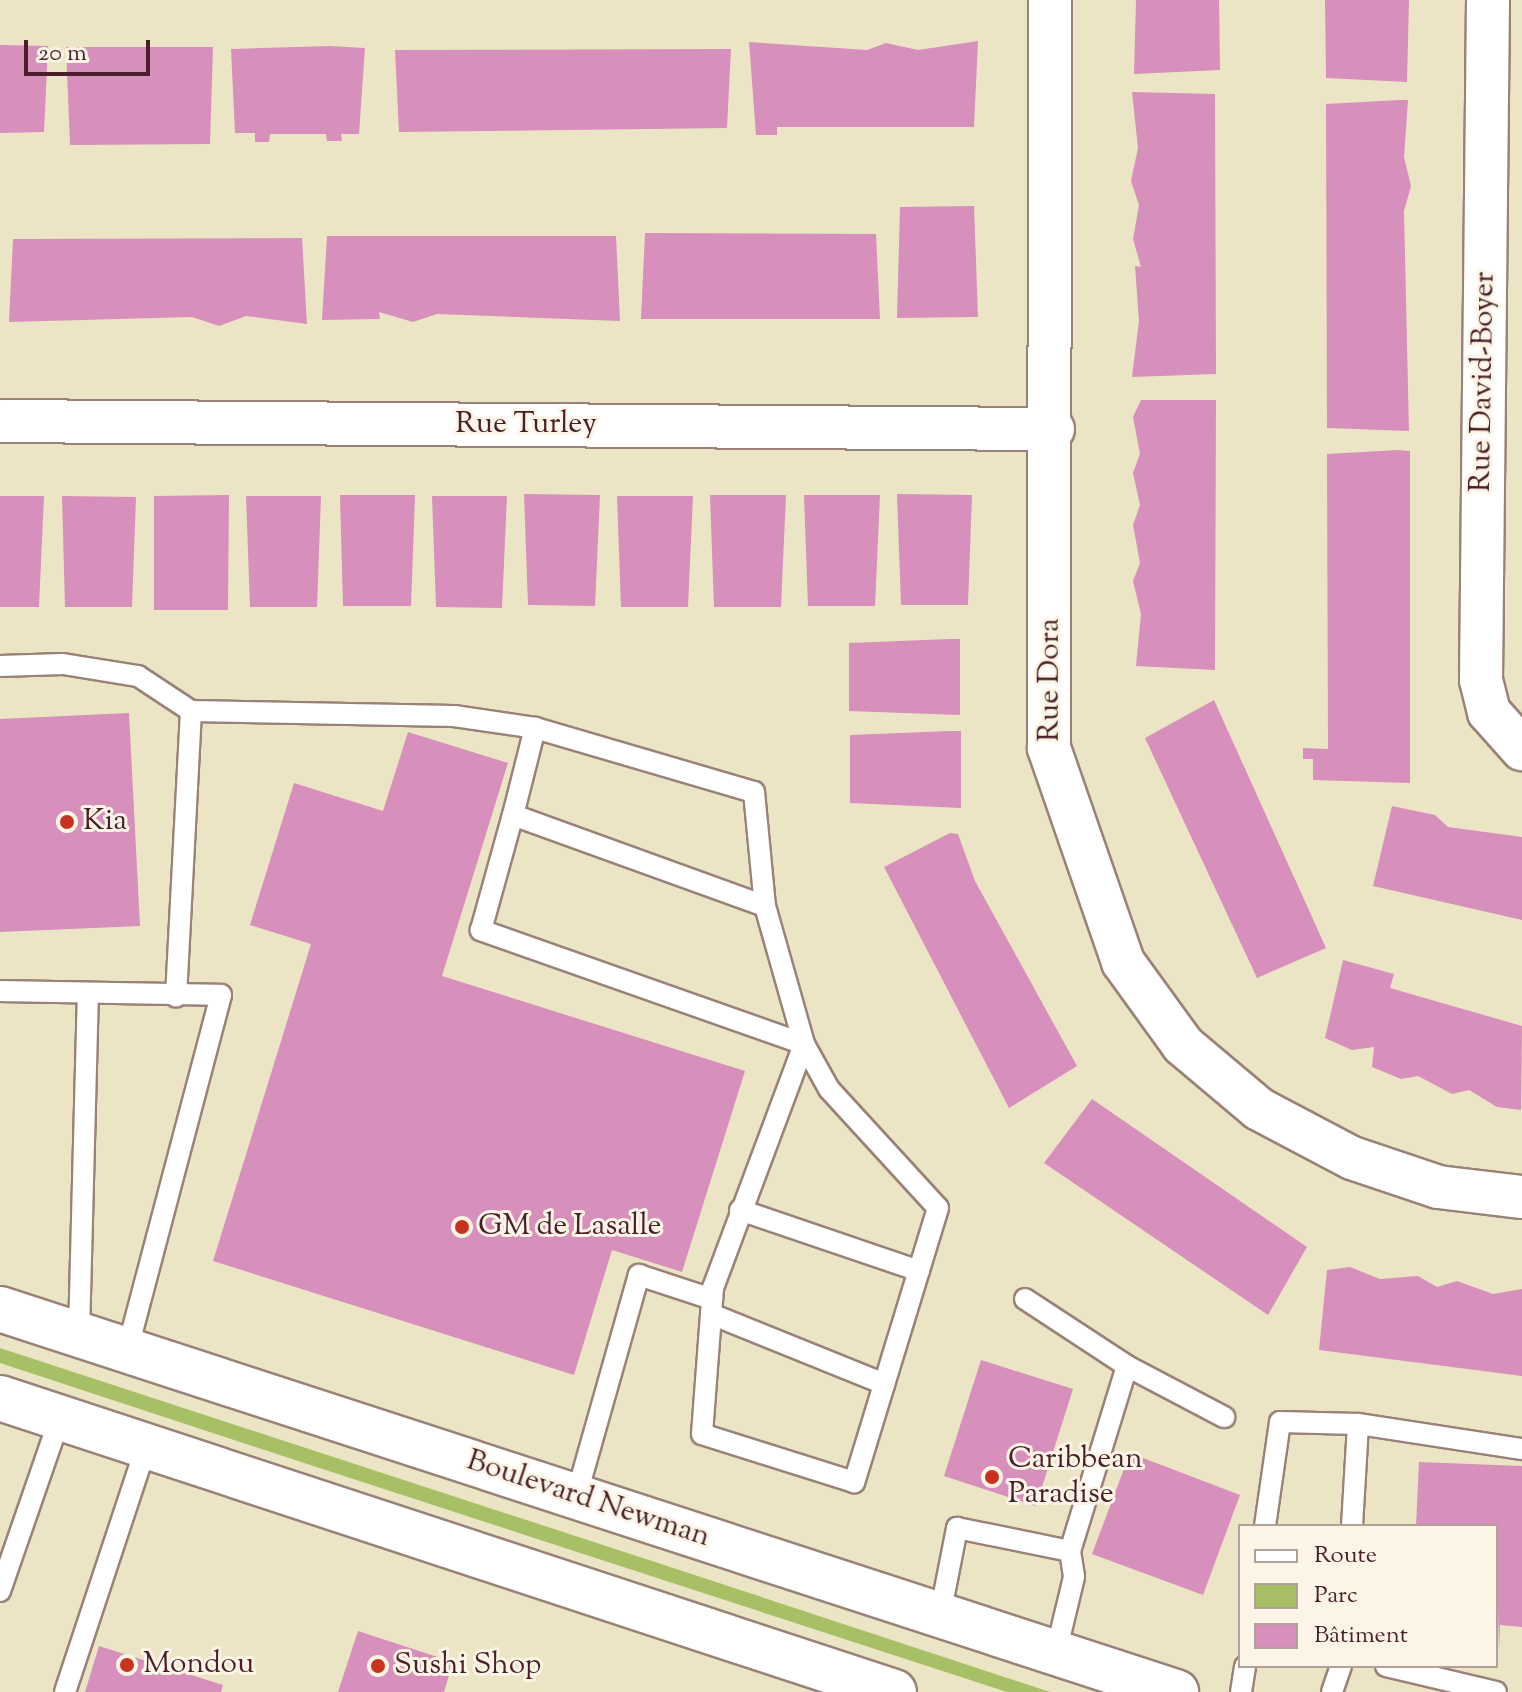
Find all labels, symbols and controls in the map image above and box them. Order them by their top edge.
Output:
scale bar [28,24,154,74]
text: 20 m [38,37,87,71]
street label: Rue David-Boyer [1464,271,1504,493]
street label: Rue Turley [455,407,597,443]
street label: Rue Dora [1033,618,1069,742]
place label: Kia [83,804,127,840]
marker: Kia [58,813,76,831]
place label: GM de Lasalle [478,1209,661,1245]
marker: GM de Lasalle [453,1218,471,1236]
place label: Caribbean Paradise [1008,1442,1143,1512]
street label: Boulevard Newman [462,1444,714,1556]
marker: Caribbean Paradise [983,1468,1001,1486]
legend [1238,1524,1498,1668]
text: Route [1314,1539,1377,1573]
text: Parc [1314,1579,1358,1613]
text: Bâtiment [1314,1619,1408,1653]
place label: Mondou [143,1647,254,1683]
place label: Sushi Shop [394,1648,541,1684]
marker: Mondou [118,1656,136,1674]
marker: Sushi Shop [369,1657,387,1675]

